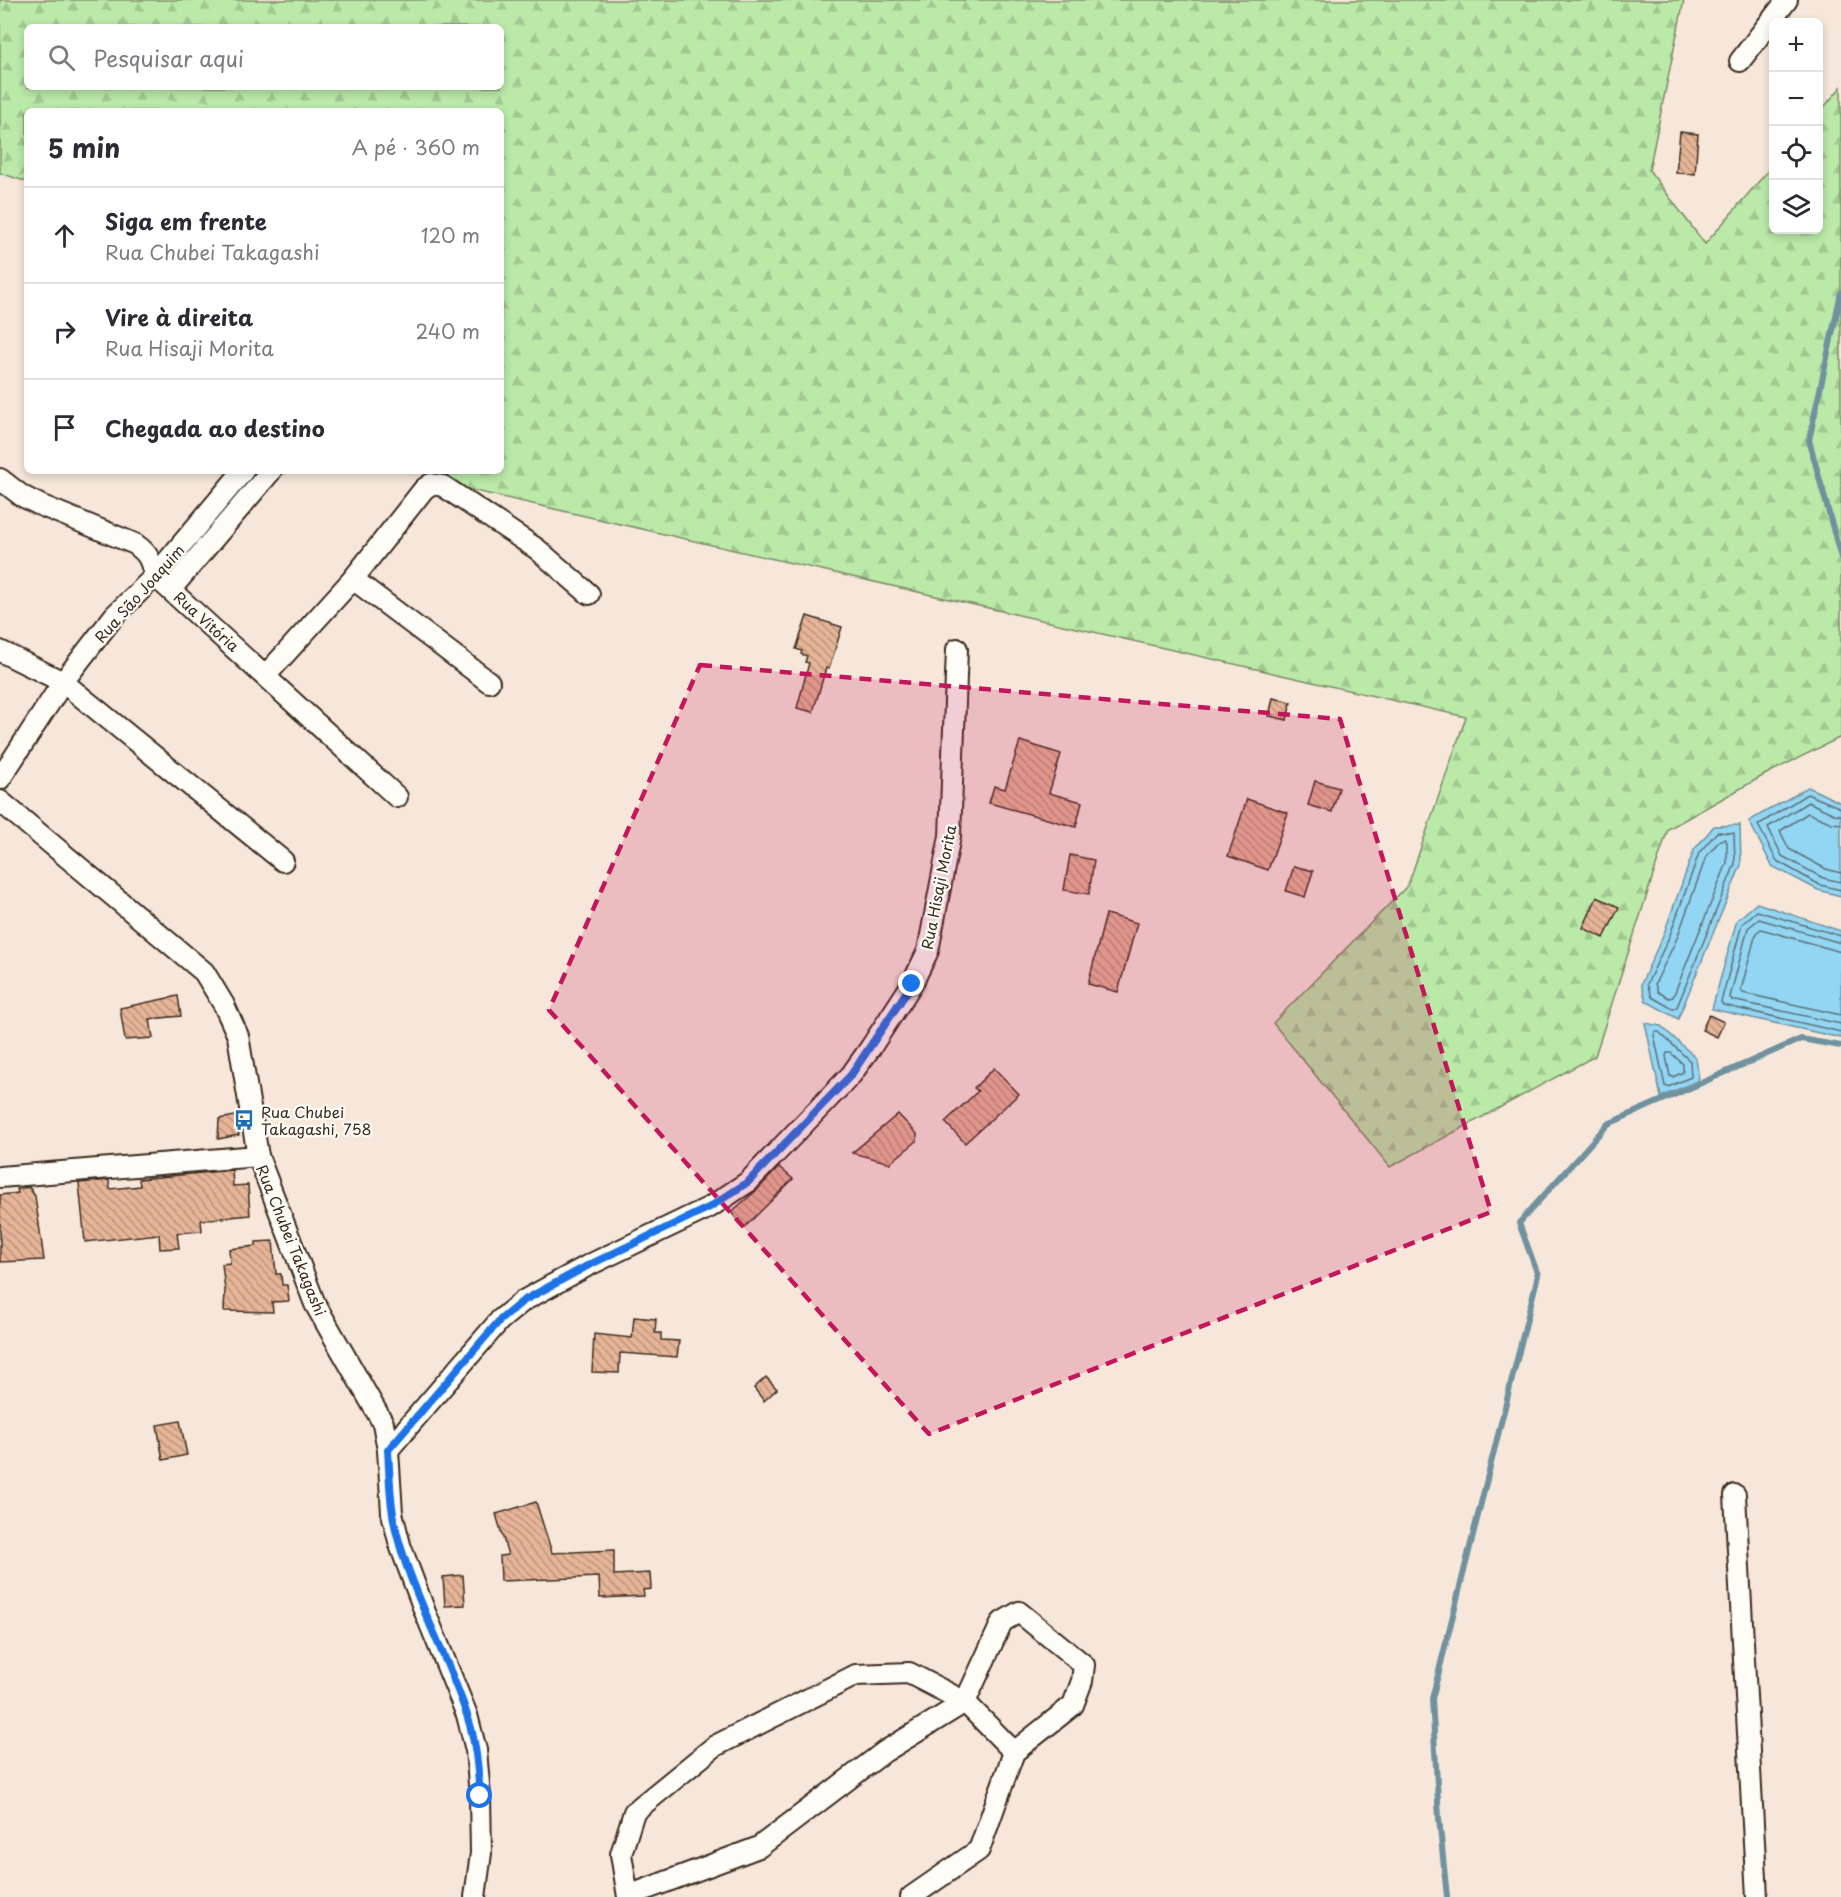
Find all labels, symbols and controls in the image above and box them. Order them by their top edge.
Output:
map controls [1769,18,1823,234]
button: + [1769,18,1823,72]
search box [24,24,504,90]
icon: search [45,41,78,74]
text: Pesquisar aqui [93,41,244,74]
button: − [1769,72,1823,126]
button: locate [1769,126,1823,180]
text: 5 min [48,128,120,167]
text: A pé · 360 m [352,132,480,162]
button: layers [1769,180,1823,234]
text: Siga em frente [105,204,267,237]
icon: ahead [48,219,81,252]
text: 120 m [421,220,480,250]
text: Rua Chubei Takagashi [105,237,320,267]
text: Vire à direita [105,300,253,333]
icon: right [48,315,81,348]
text: 240 m [415,316,480,346]
text: Rua Hisaji Morita [105,333,274,363]
icon: arrive [48,411,81,444]
text: Chegada ao destino [105,411,325,444]
street label: Rua São Joaquim [89,539,189,647]
street label: Rua Vitória [169,585,245,657]
street label: Rua Hisaji Morita [915,822,961,951]
route end [898,970,924,996]
place label: Rua Chubei Takagashi, 758 [261,1100,372,1140]
bus stop icon: Rua Chubei Takagashi, 758 [232,1108,256,1132]
street label: Rua Chubei Takagashi [251,1161,333,1319]
route start [466,1782,492,1808]

